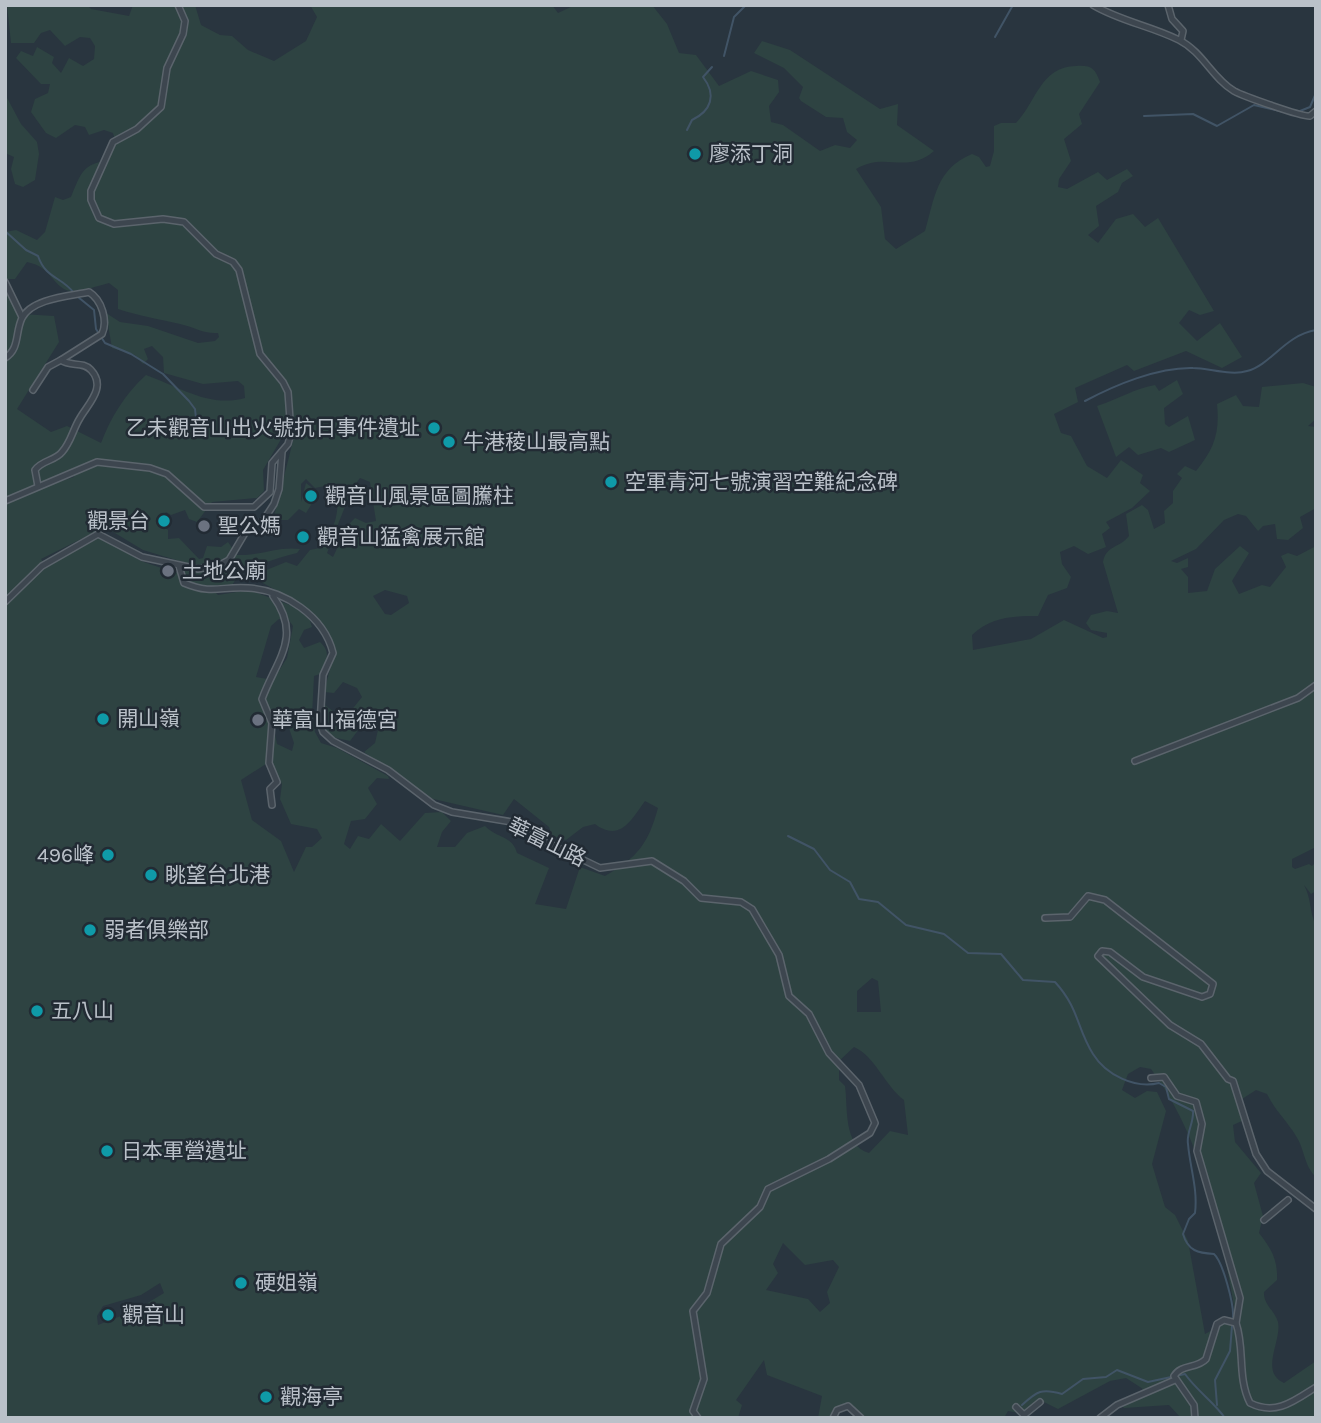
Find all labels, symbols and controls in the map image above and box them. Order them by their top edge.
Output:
place label: 廖添丁洞 [709,142,793,166]
marker: 廖添丁洞 [687,146,703,162]
place label: 乙未觀音山出火號抗日事件遺址 [126,416,420,440]
marker: 乙未觀音山出火號抗日事件遺址 [426,420,442,436]
place label: 牛港稜山最高點 [463,430,610,454]
marker: 牛港稜山最高點 [441,434,457,450]
place label: 空軍青河七號演習空難紀念碑 [625,470,898,494]
marker: 空軍青河七號演習空難紀念碑 [603,474,619,490]
place label: 觀音山風景區圖騰柱 [325,484,514,508]
marker: 觀音山風景區圖騰柱 [303,488,319,504]
place label: 觀景台 [87,509,150,533]
marker: 觀景台 [156,513,172,529]
place label: 聖公媽 [218,514,281,538]
marker: 聖公媽 [196,518,212,534]
place label: 觀音山猛禽展示館 [317,525,485,549]
marker: 觀音山猛禽展示館 [295,529,311,545]
place label: 土地公廟 [182,559,266,583]
marker: 土地公廟 [160,563,176,579]
place label: 開山嶺 [117,707,180,731]
place label: 華富山福德宮 [272,708,398,732]
marker: 開山嶺 [95,711,111,727]
marker: 華富山福德宮 [250,712,266,728]
street label: 華富山路 [504,813,590,871]
place label: 496峰 [37,843,94,867]
marker: 496峰 [100,847,116,863]
place label: 眺望台北港 [165,863,270,887]
marker: 眺望台北港 [143,867,159,883]
place label: 弱者俱樂部 [104,918,209,942]
marker: 弱者俱樂部 [82,922,98,938]
place label: 五八山 [51,999,114,1023]
marker: 五八山 [29,1003,45,1019]
place label: 日本軍營遺址 [121,1139,247,1163]
marker: 日本軍營遺址 [99,1143,115,1159]
place label: 硬姐嶺 [255,1271,318,1295]
marker: 硬姐嶺 [233,1275,249,1291]
place label: 觀音山 [122,1303,185,1327]
marker: 觀音山 [100,1307,116,1323]
place label: 觀海亭 [280,1385,343,1409]
marker: 觀海亭 [258,1389,274,1405]

